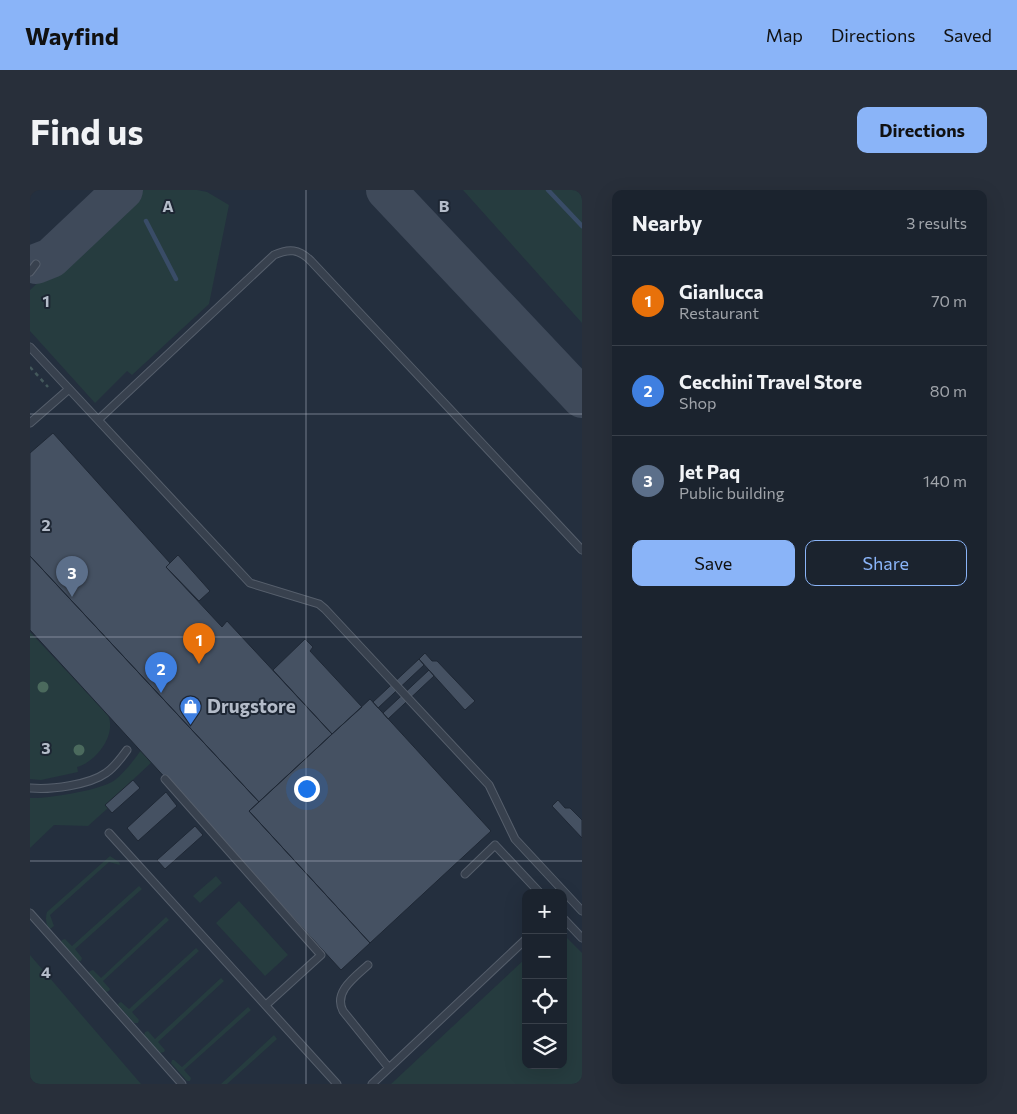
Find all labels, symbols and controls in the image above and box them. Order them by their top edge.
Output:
text: Wayfind [25,21,119,50]
text: Map [766,24,803,46]
text: Directions [831,24,915,46]
text: Saved [943,24,992,46]
button: Directions [857,107,987,153]
text: Find us [30,109,144,152]
text: A [162,196,174,215]
text: B [439,196,450,215]
text: Nearby [632,210,702,235]
text: 3 results [906,213,967,232]
text: Gianlucca [679,280,764,303]
text: 1 [42,291,50,310]
text: 1 [644,291,652,310]
text: 70 m [931,291,967,310]
text: Restaurant [679,303,759,322]
text: Cecchini Travel Store [679,370,862,393]
text: 2 [643,381,653,400]
text: 80 m [930,381,967,400]
text: Shop [679,393,717,412]
text: Jet Paq [679,460,740,483]
text: 3 [643,471,653,490]
text: 140 m [923,471,967,490]
text: Public building [679,483,784,502]
text: 2 [41,515,51,534]
button: Save [632,540,795,586]
button: Share [805,540,967,586]
pin: 3 [56,556,88,597]
pin: 1 [183,623,215,664]
pin: 2 [145,652,177,693]
shop icon: Drugstore [179,694,203,725]
place label: Drugstore [207,694,296,717]
text: 3 [41,738,51,757]
your location [294,776,320,802]
map controls [522,889,567,1069]
button: + [522,889,567,934]
button: − [522,934,567,979]
text: 4 [41,962,51,981]
button: locate [522,979,567,1024]
button: layers [522,1024,567,1069]

